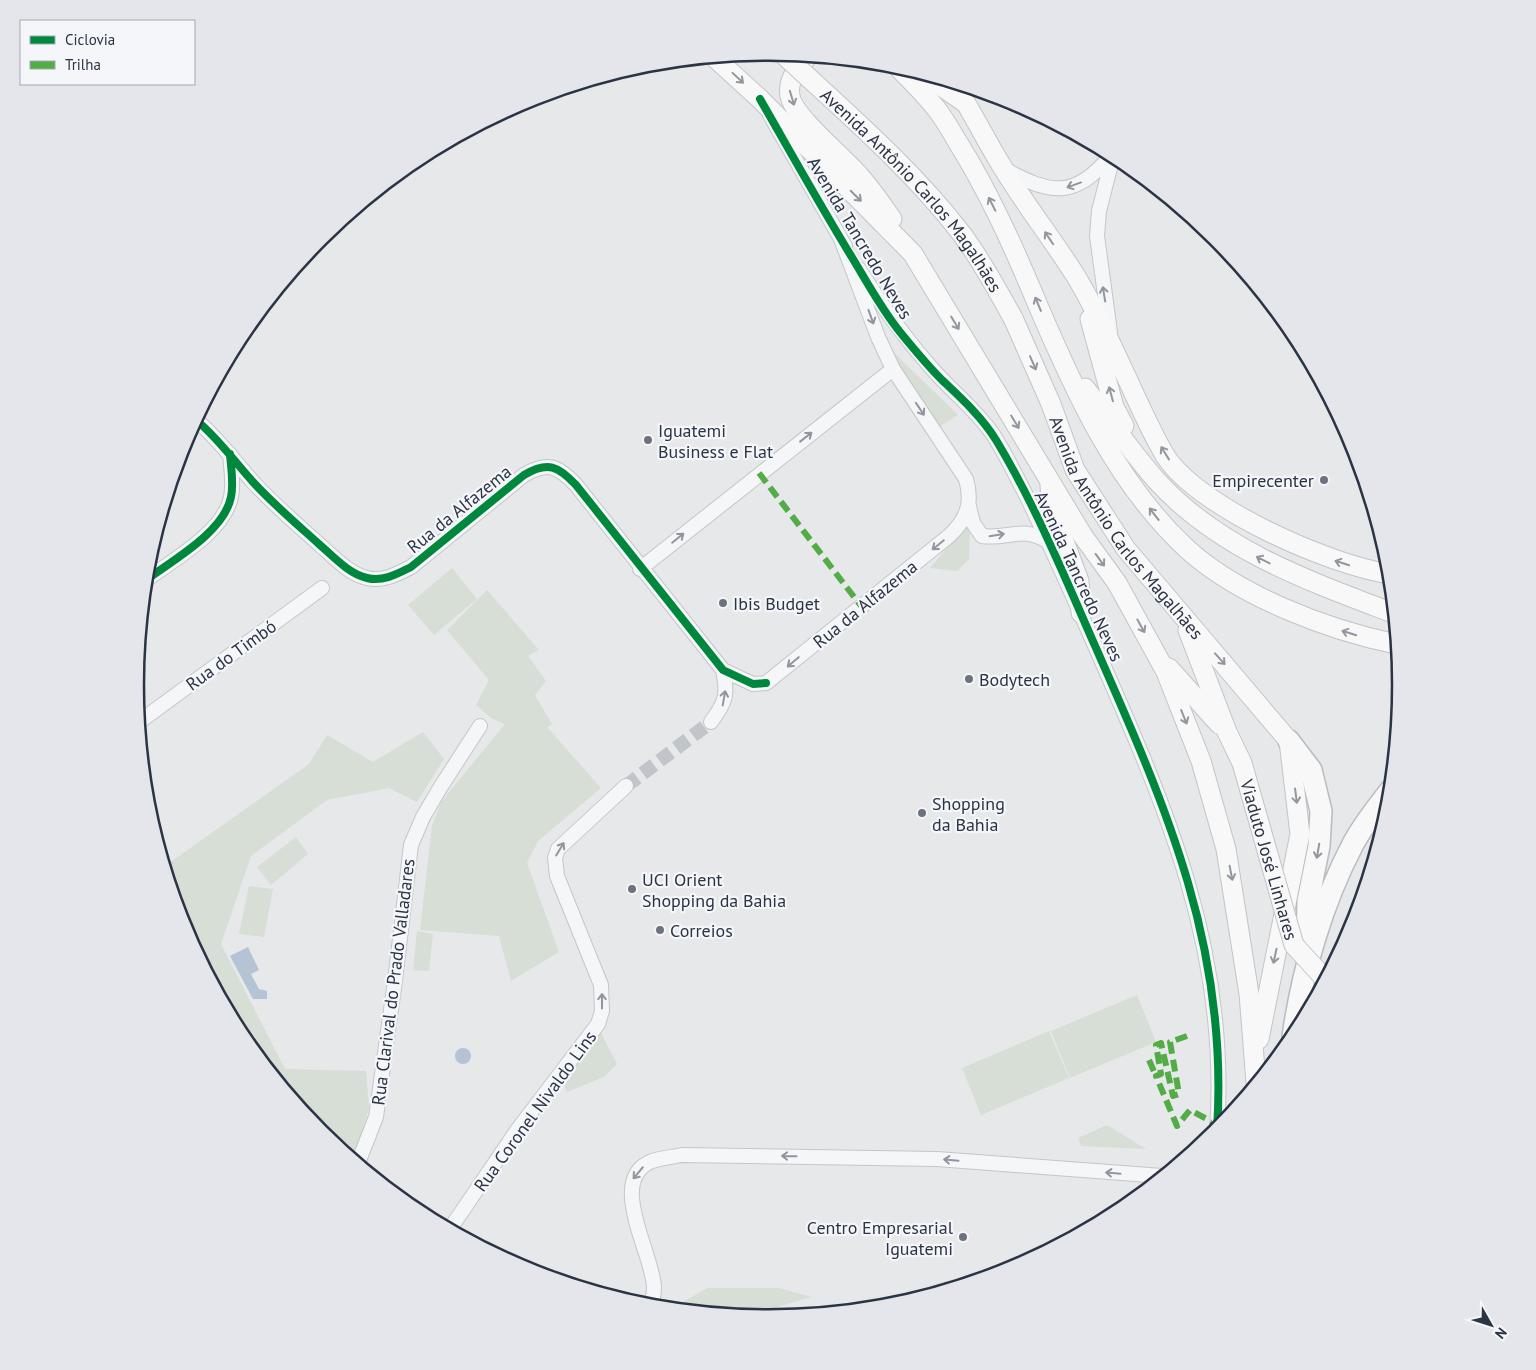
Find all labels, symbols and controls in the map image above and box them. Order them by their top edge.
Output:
legend [20,20,195,85]
text: Ciclovia [65,30,115,49]
text: Trilha [65,55,101,74]
one-way arrow [731,72,744,84]
street label: Avenida Antônio Carlos Magalhães [816,83,1007,296]
one-way arrow [788,90,798,106]
street label: Avenida Tancredo Neves [802,153,918,323]
one-way arrow [1067,181,1082,190]
one-way arrow [850,190,862,202]
one-way arrow [987,197,996,212]
one-way arrow [1044,231,1054,245]
one-way arrow [1098,286,1108,302]
one-way arrow [1032,297,1042,312]
one-way arrow [867,309,876,325]
one-way arrow [950,316,960,330]
one-way arrow [1028,355,1038,370]
one-way arrow [1106,386,1115,402]
one-way arrow [915,402,925,416]
street label: Avenida Antônio Carlos Magalhães [1045,413,1209,644]
one-way arrow [1010,414,1020,428]
place label: Iguatemi Business e Flat [658,419,773,463]
one-way arrow [799,431,812,442]
marker: Iguatemi Business e Flat [642,434,654,446]
one-way arrow [1159,447,1169,461]
street label: Rua da Alfazema [402,460,516,558]
place label: Empirecenter [1212,469,1314,492]
marker: Empirecenter [1318,474,1330,486]
street label: Avenida Tancredo Neves [1029,487,1129,665]
one-way arrow [1149,507,1159,521]
one-way arrow [989,530,1005,540]
one-way arrow [672,532,685,543]
one-way arrow [931,540,944,551]
one-way arrow [1095,553,1105,567]
street label: Rua da Alfazema [808,555,922,653]
one-way arrow [1256,555,1271,565]
one-way arrow [1335,557,1351,567]
place label: Ibis Budget [733,592,820,615]
marker: Ibis Budget [717,597,729,609]
street label: Rua do Timbó [181,614,281,696]
one-way arrow [1136,619,1146,633]
one-way arrow [1341,627,1357,637]
one-way arrow [1214,652,1226,665]
one-way arrow [787,656,800,667]
place label: Bodytech [979,668,1050,691]
marker: Bodytech [963,673,975,685]
one-way arrow [720,691,730,707]
one-way arrow [1180,709,1190,724]
street label: Viaduto José Linhares [1236,776,1303,943]
one-way arrow [1291,788,1301,804]
place label: Shopping da Bahia [932,792,1005,836]
marker: Shopping da Bahia [916,807,928,819]
one-way arrow [555,841,565,856]
one-way arrow [1312,843,1322,859]
street label: Rua Clarival do Prado Valladares [366,857,420,1107]
one-way arrow [1227,864,1236,880]
place label: UCI Orient Shopping da Bahia [642,868,786,912]
marker: UCI Orient Shopping da Bahia [626,883,638,895]
place label: Correios [670,919,733,942]
marker: Correios [654,924,666,936]
one-way arrow [1270,947,1280,963]
one-way arrow [597,993,607,1010]
street label: Rua Coronel Nivaldo Lins [469,1026,601,1196]
one-way arrow [781,1151,797,1161]
one-way arrow [943,1155,959,1165]
one-way arrow [633,1166,644,1179]
one-way arrow [1105,1169,1121,1178]
place label: Centro Empresarial Iguatemi [807,1216,954,1260]
marker: Centro Empresarial Iguatemi [957,1231,969,1243]
north arrow [1466,1300,1516,1350]
text: N [1491,1324,1511,1342]

